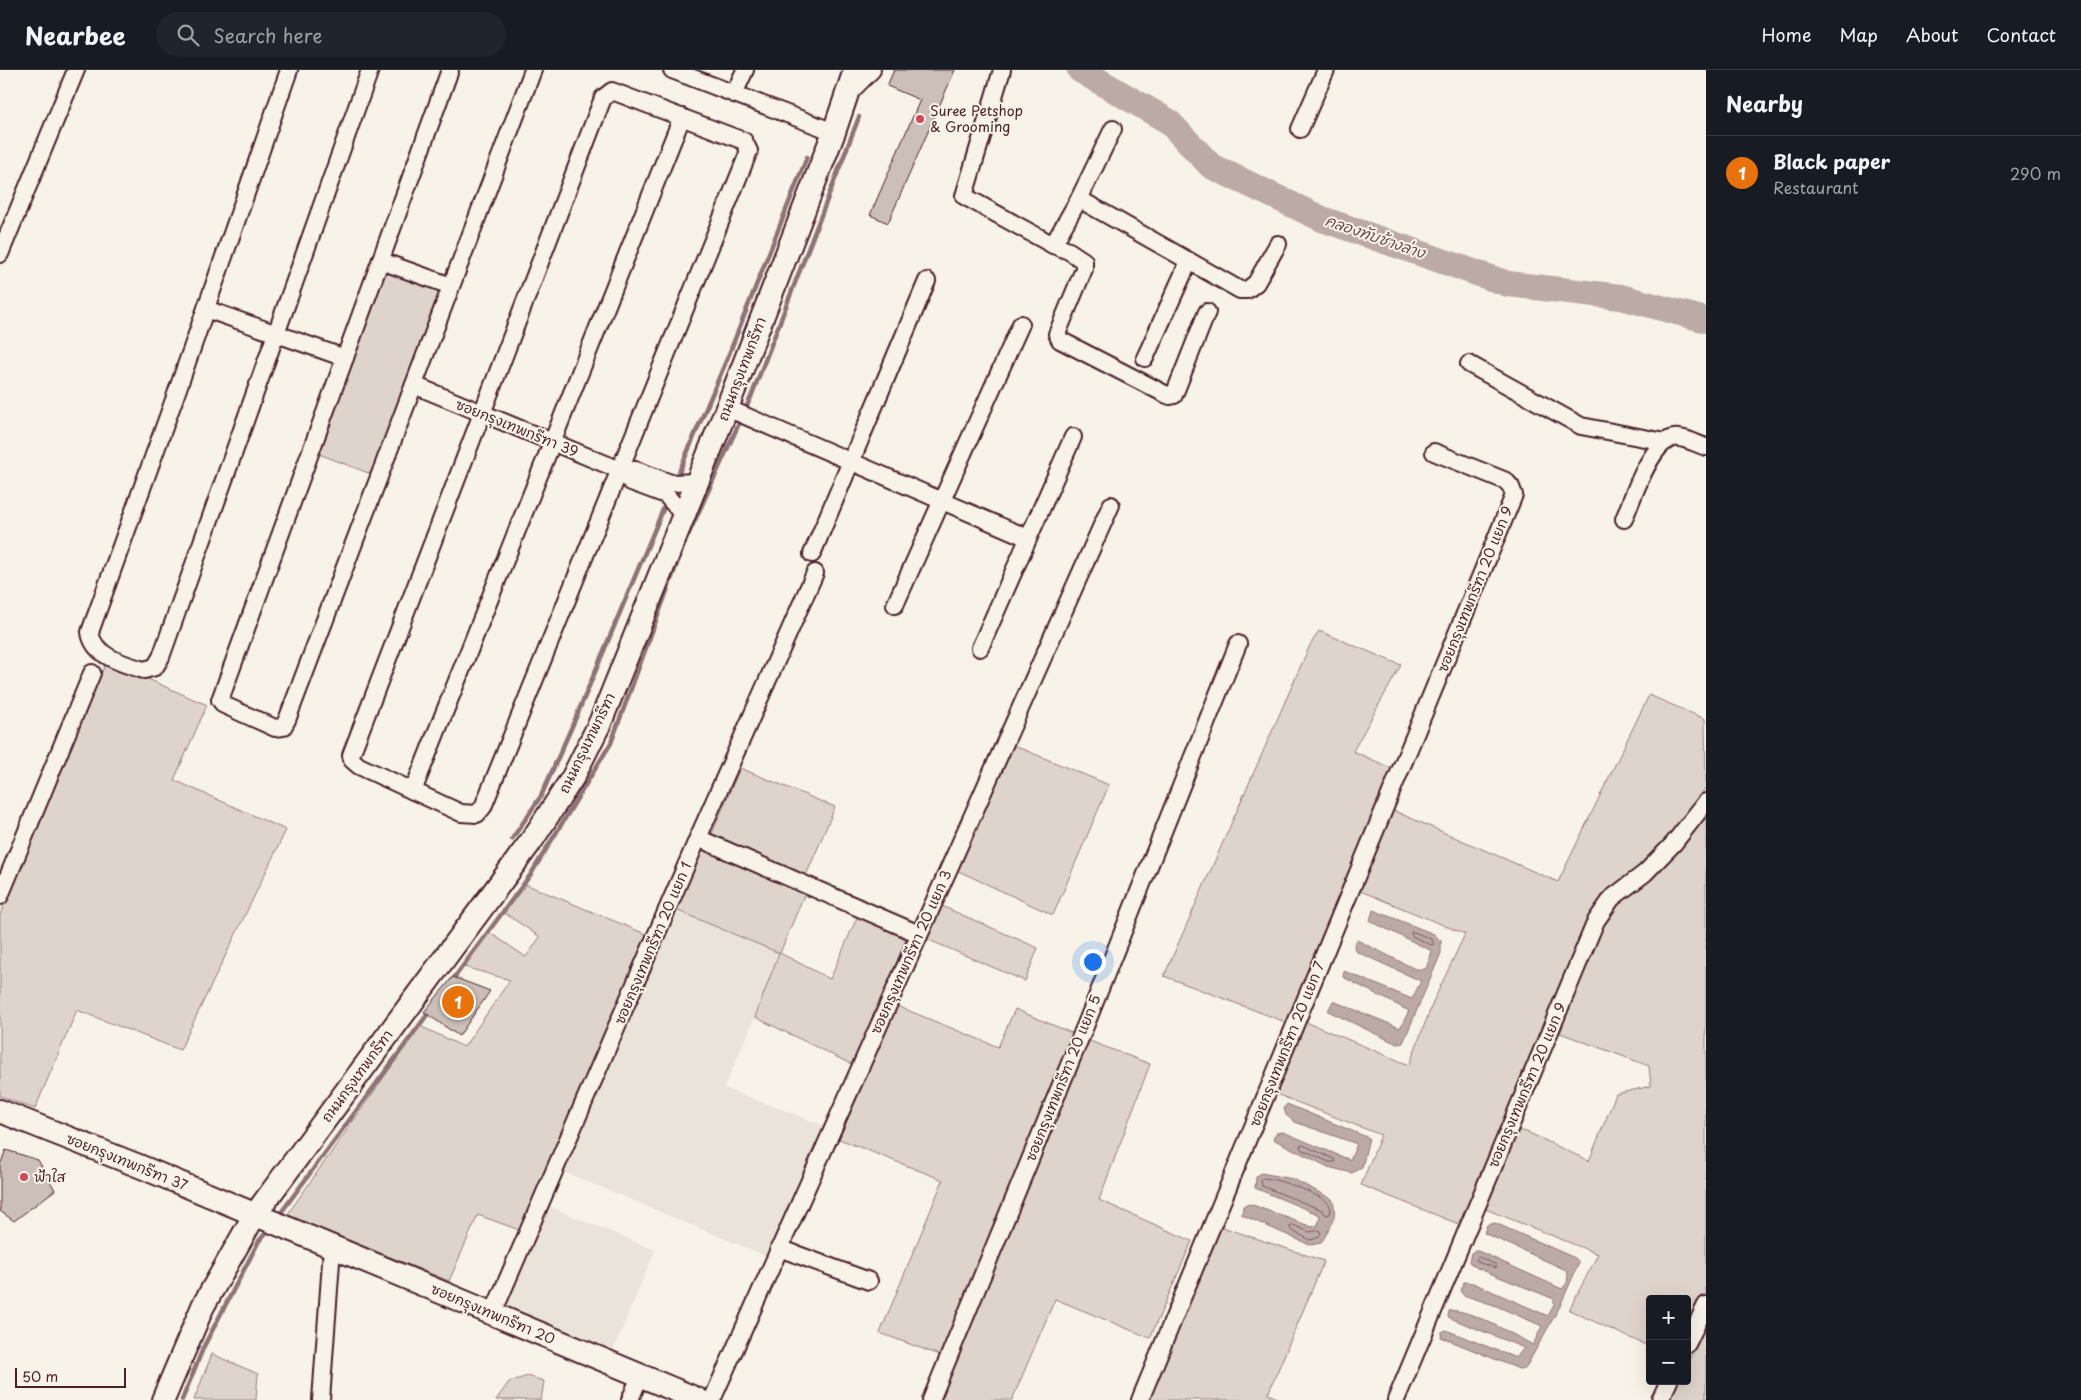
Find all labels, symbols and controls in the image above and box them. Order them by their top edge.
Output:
search box [156,12,506,57]
text: Nearbee [25,17,126,53]
icon: search [174,21,202,49]
text: Search here [214,21,322,49]
text: Home [1761,21,1811,48]
text: Map [1839,21,1878,48]
text: About [1906,21,1958,48]
text: Contact [1986,21,2056,48]
text: Nearby [1726,87,1803,119]
place label: Suree Petshop & Grooming [930,100,1023,137]
marker: Suree Petshop & Grooming [914,113,926,125]
text: Black paper [1773,147,1890,175]
text: 1 [1738,161,1746,185]
text: 290 m [2010,161,2061,185]
text: Restaurant [1773,175,1859,199]
water label: คลองทับช้างล่าง [1323,208,1430,264]
street label: ถนนกรุงเทพกรีฑา [712,314,771,424]
street label: ซอยกรุงเทพกรีฑา 39 [453,393,582,462]
street label: ซอยกรุงเทพกรีฑา 20 แยก 9 [1432,502,1518,675]
street label: ถนนกรุงเทพกรีฑา [553,689,620,797]
street label: ซอยกรุงเทพกรีฑา 20 แยก 1 [609,858,696,1027]
street label: ซอยกรุงเทพกรีฑา 20 แยก 3 [865,866,956,1037]
your location [1080,949,1106,975]
street label: ซอยกรุงเทพกรีฑา 20 แยก 7 [1244,958,1329,1130]
pin: 1 [442,983,474,1021]
street label: ซอยกรุงเทพกรีฑา 20 แยก 5 [1019,991,1106,1164]
street label: ซอยกรุงเทพกรีฑา 20 แยก 9 [1482,999,1571,1171]
street label: ถนนกรุงเทพกรีฑา [316,1025,397,1126]
street label: ซอยกรุงเทพกรีฑา 37 [63,1128,192,1196]
place label: ฟ้าใส [34,1166,67,1187]
marker: ฟ้าใส [18,1171,30,1183]
street label: ซอยกรุงเทพกรีฑา 20 [428,1278,559,1349]
map controls [1646,1295,1691,1385]
button: + [1646,1295,1691,1340]
button: − [1646,1340,1691,1385]
scale bar [15,1365,126,1388]
text: 50 m [22,1366,58,1387]

